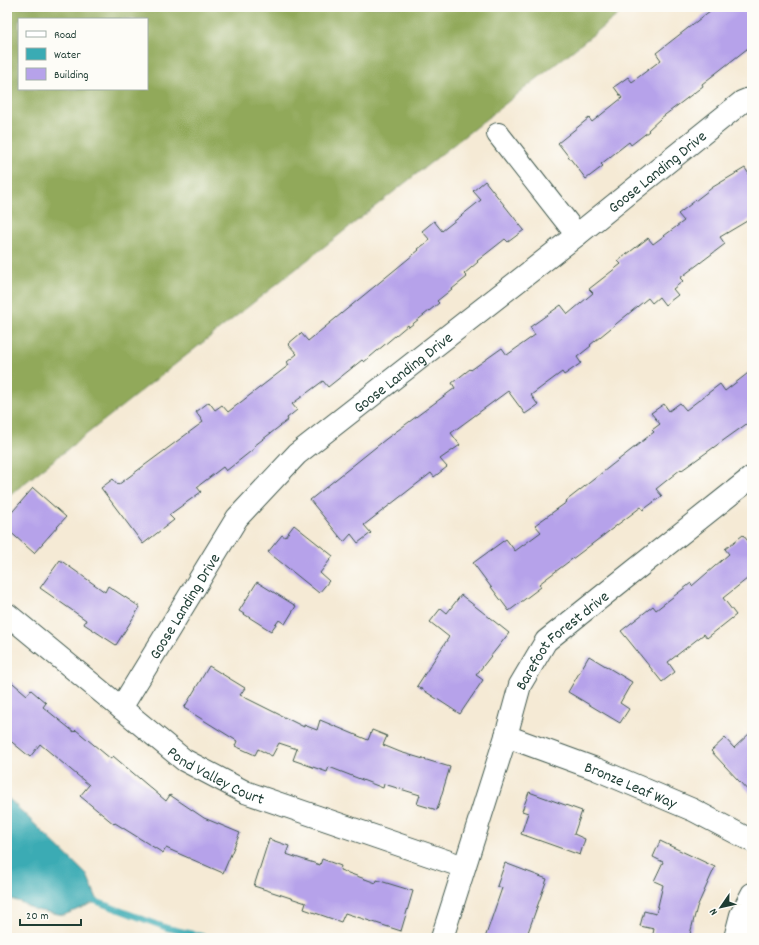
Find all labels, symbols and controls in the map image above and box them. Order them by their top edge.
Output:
legend [18,18,148,90]
text: Road [54,27,76,44]
text: Water [54,47,81,64]
text: Building [54,67,89,84]
street label: Goose Landing Drive [604,126,712,220]
street label: Goose Landing Drive [349,327,458,420]
street label: Goose Landing Drive [144,549,227,664]
street label: Barefoot Forest drive [511,586,615,695]
street label: Pond Valley Court [161,742,267,812]
street label: Bronze Leaf Way [581,757,680,816]
north arrow [701,887,741,927]
scale bar [20,901,81,927]
text: N [706,904,723,918]
text: 20 m [26,908,49,925]

